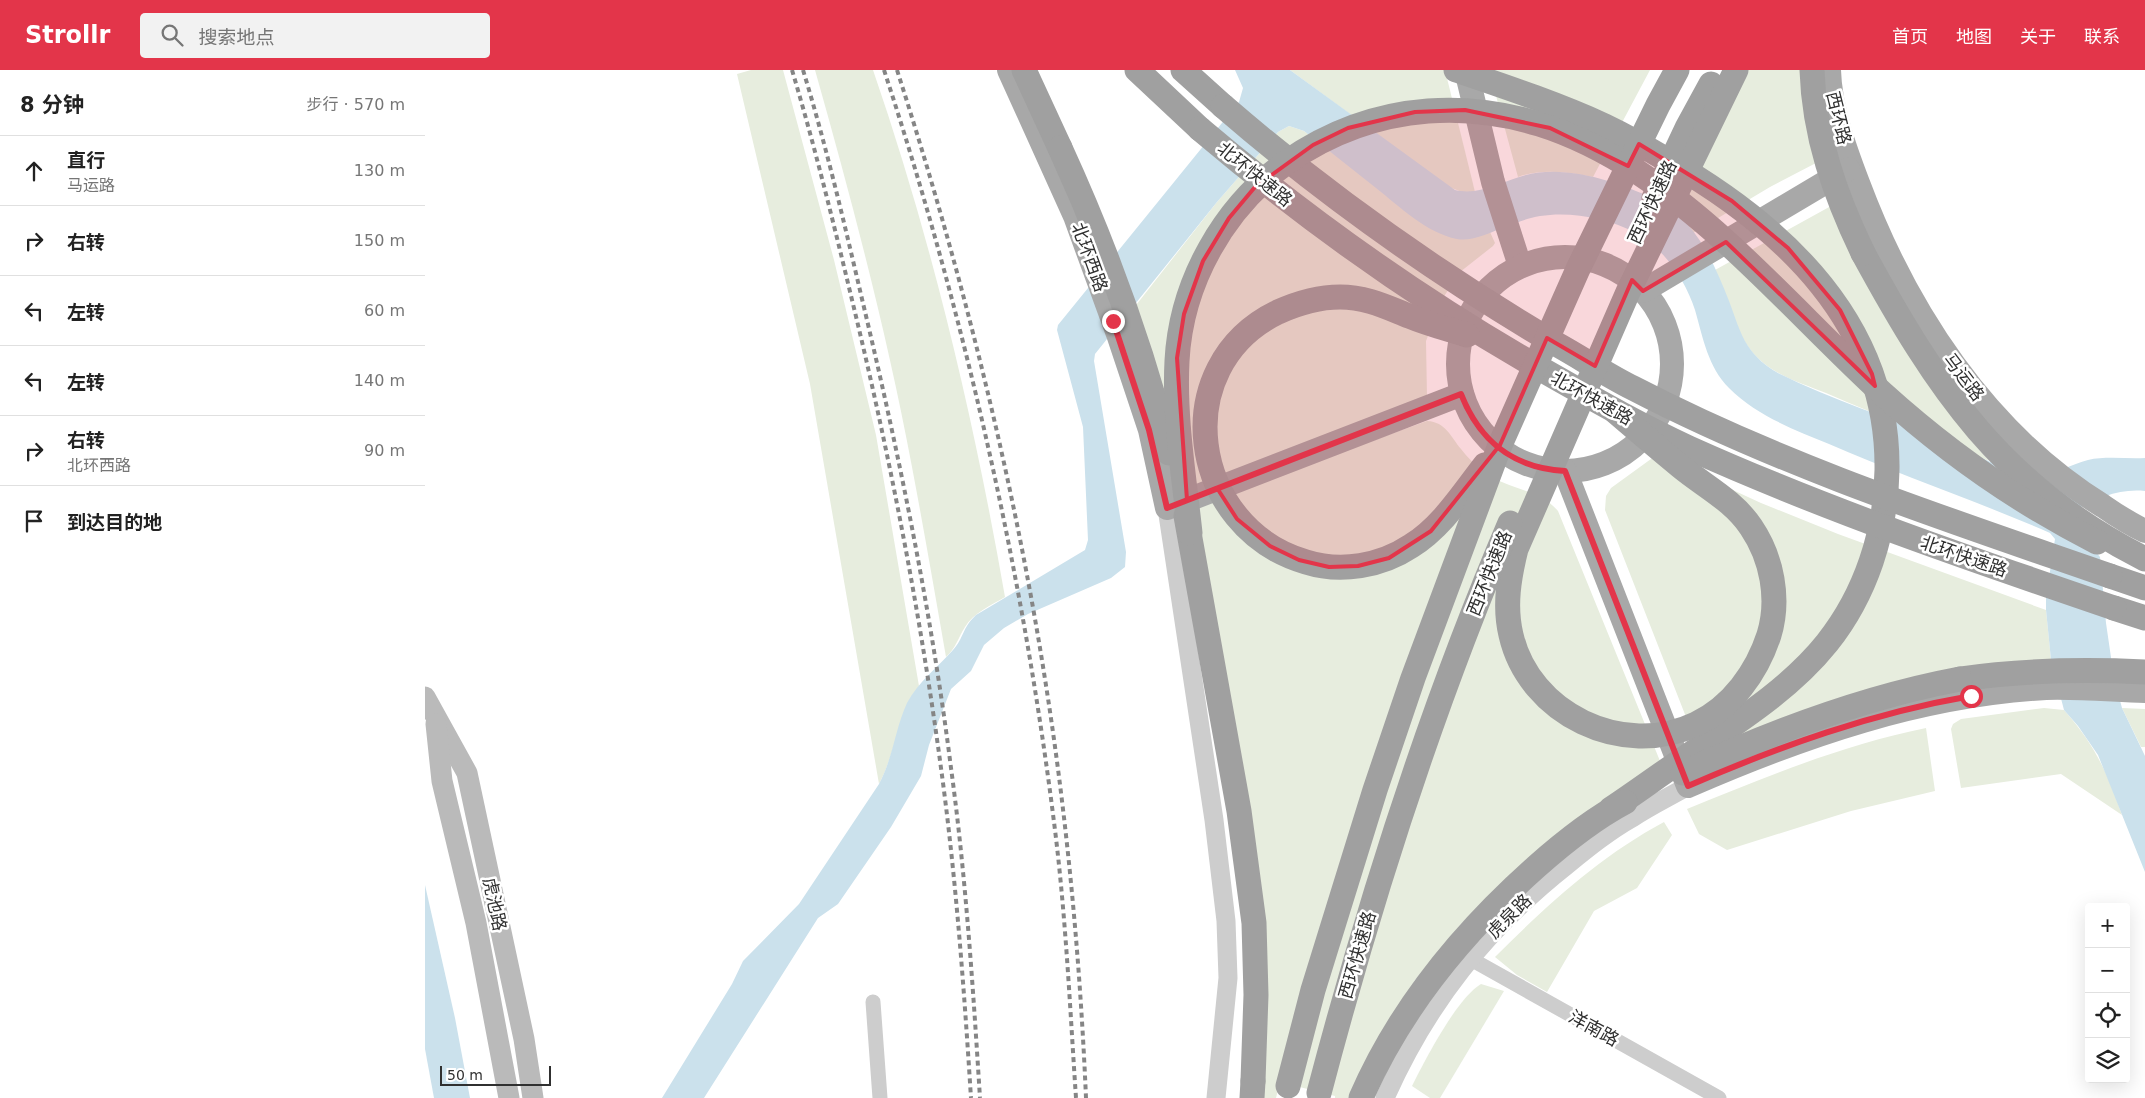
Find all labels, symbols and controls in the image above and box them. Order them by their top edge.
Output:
search box [140,13,490,58]
text: Strollr [25,21,110,49]
icon: search [158,21,186,49]
text: 搜索地点 [198,26,274,48]
text: 首页 [1892,26,1928,47]
text: 地图 [1956,26,1992,47]
text: 关于 [2020,26,2056,47]
text: 联系 [2084,26,2120,47]
street label: 西环路 [1822,89,1856,147]
text: 8 分钟 [20,93,84,117]
text: 步行 · 570 m [307,95,405,114]
street label: 北环快速路 [1213,138,1297,210]
text: 直行 [67,149,105,171]
icon: ahead [20,157,48,185]
street label: 西环快速路 [1623,157,1681,247]
text: 130 m [354,161,405,180]
text: 马运路 [67,176,115,195]
street label: 北环西路 [1068,220,1112,294]
icon: right [20,227,48,255]
text: 右转 [67,231,105,253]
text: 150 m [354,231,405,250]
icon: left [20,297,48,325]
text: 左转 [67,301,105,323]
text: 60 m [364,301,405,320]
route end [1102,310,1125,333]
street label: 马运路 [1939,349,1989,405]
icon: left [20,367,48,395]
street label: 北环快速路 [1548,367,1636,429]
text: 左转 [67,371,105,393]
text: 140 m [354,371,405,390]
text: 右转 [67,429,105,451]
icon: right [20,437,48,465]
text: 90 m [364,441,405,460]
text: 北环西路 [67,456,131,475]
icon: arrive [20,507,48,535]
text: 到达目的地 [67,511,162,533]
street label: 西环快速路 [1462,527,1516,619]
street label: 北环快速路 [1918,531,2010,581]
route start [1960,685,1983,708]
street label: 虎池路 [479,875,511,933]
street label: 虎泉路 [1482,889,1536,943]
map controls [2085,903,2130,1083]
button: + [2085,903,2130,948]
street label: 西环快速路 [1335,909,1379,1001]
button: − [2085,948,2130,993]
button: locate [2085,993,2130,1038]
street label: 洋南路 [1565,1006,1623,1050]
button: layers [2085,1038,2130,1083]
scale bar [440,1063,551,1086]
text: 50 m [447,1067,483,1083]

